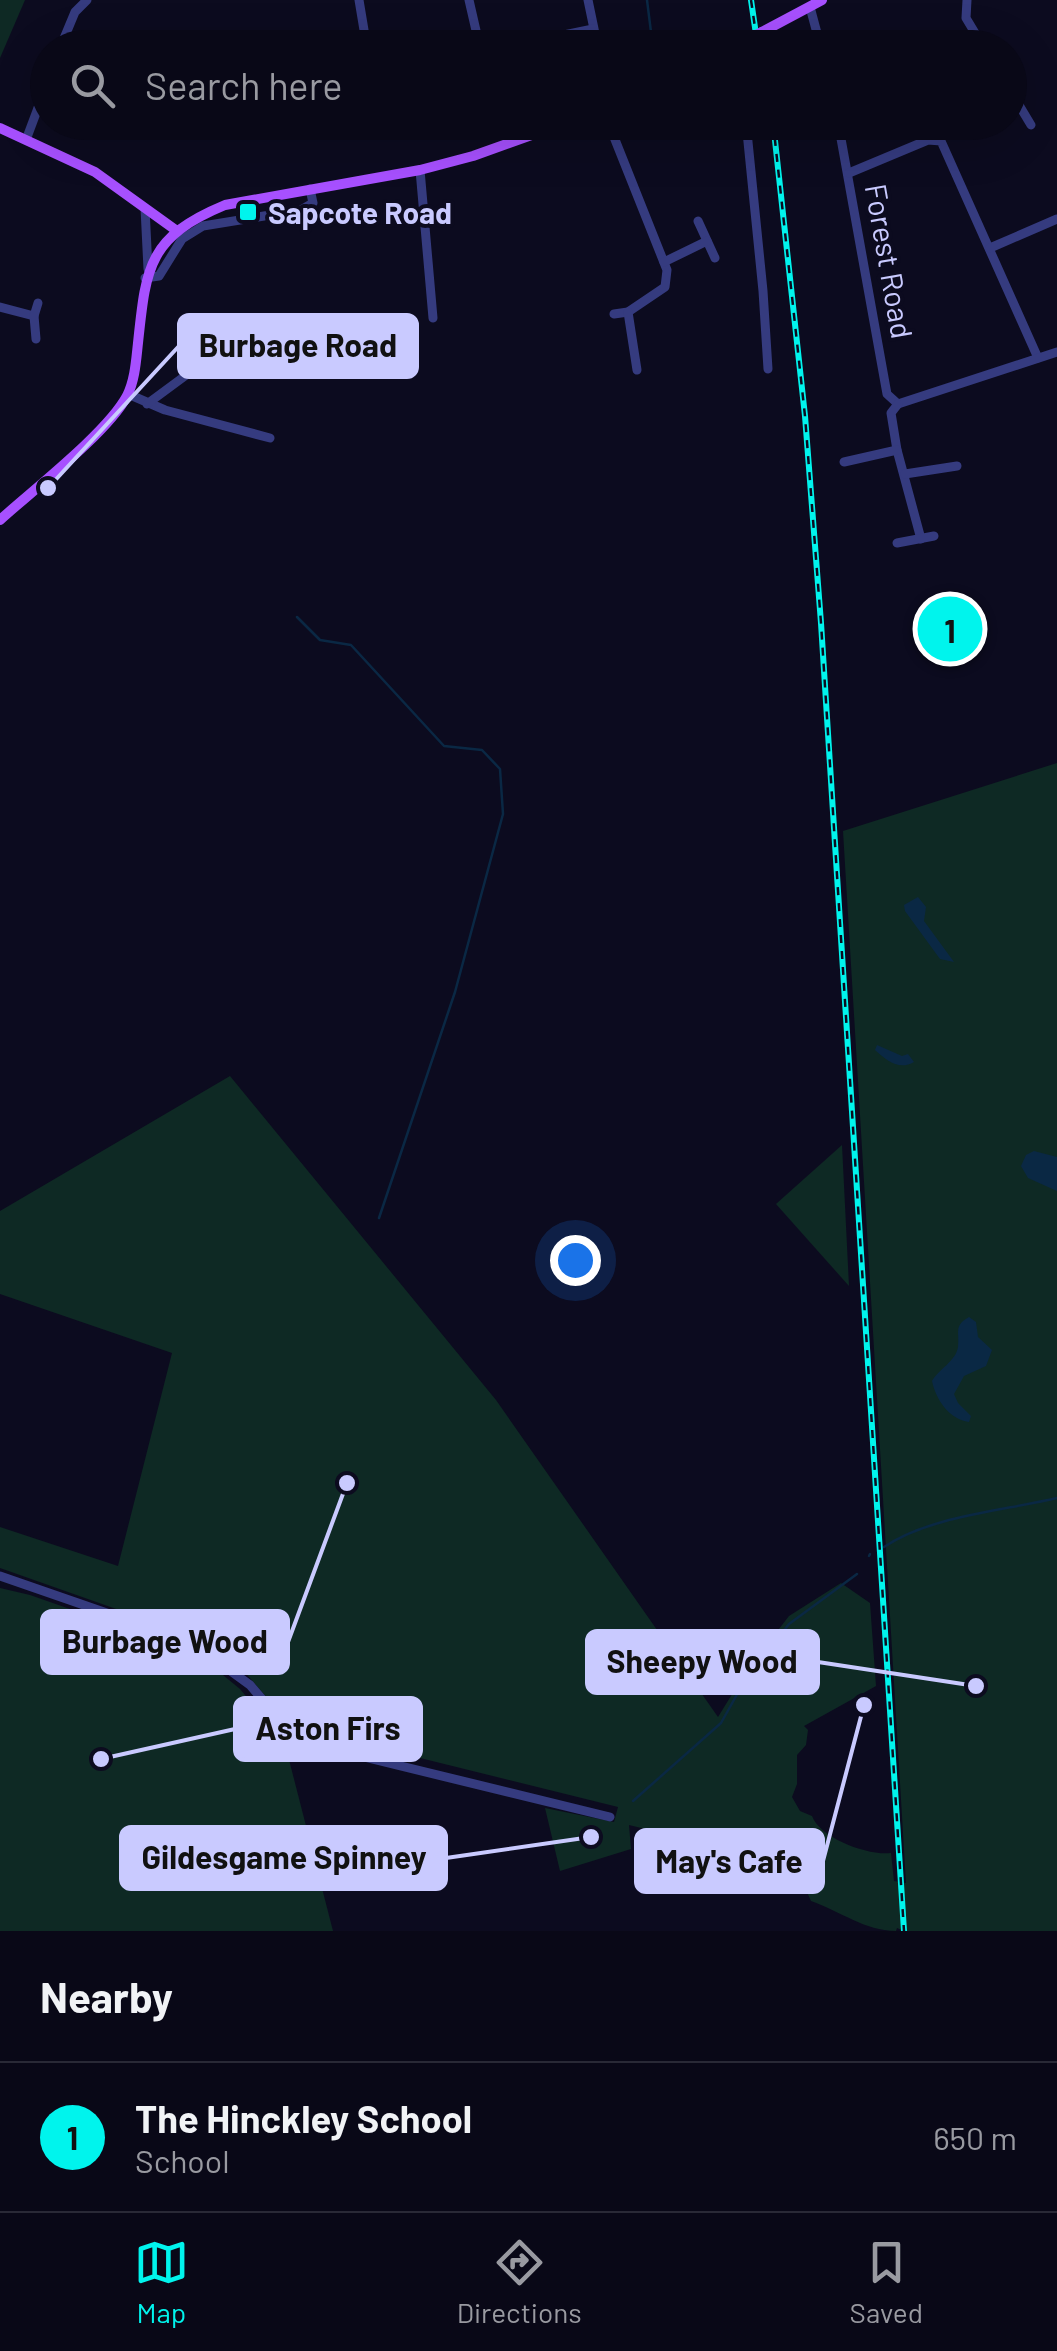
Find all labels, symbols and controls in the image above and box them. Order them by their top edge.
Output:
search box [30,30,1027,140]
icon: search [65,58,120,113]
text: Search here [145,62,343,108]
street label: Forest Road [859,181,921,341]
place label: Sapcote Road [268,194,452,230]
marker: Sapcote Road [237,201,259,223]
callout: Burbage Road [179,315,417,377]
text: Burbage Road [199,325,397,363]
pin: 1 [918,592,982,666]
your location [550,1235,601,1286]
callout: Burbage Wood [42,1611,288,1673]
text: Burbage Wood [62,1621,268,1659]
callout: Sheepy Wood [587,1631,818,1693]
text: Sheepy Wood [606,1641,798,1679]
callout: Aston Firs [235,1698,421,1760]
text: Aston Firs [255,1708,401,1746]
callout: Gildesgame Spinney [121,1827,446,1889]
callout: May's Cafe [636,1830,823,1892]
text: Gildesgame Spinney [141,1837,427,1875]
text: May's Cafe [655,1841,803,1879]
text: Nearby [40,1971,173,2021]
text: The Hinckley School [135,2095,472,2141]
text: 1 [67,2118,78,2156]
text: 650 m [933,2118,1017,2156]
text: School [135,2141,230,2179]
tab: Map [134,2235,189,2329]
tab: Directions [457,2235,582,2329]
tab: Saved [850,2235,923,2329]

